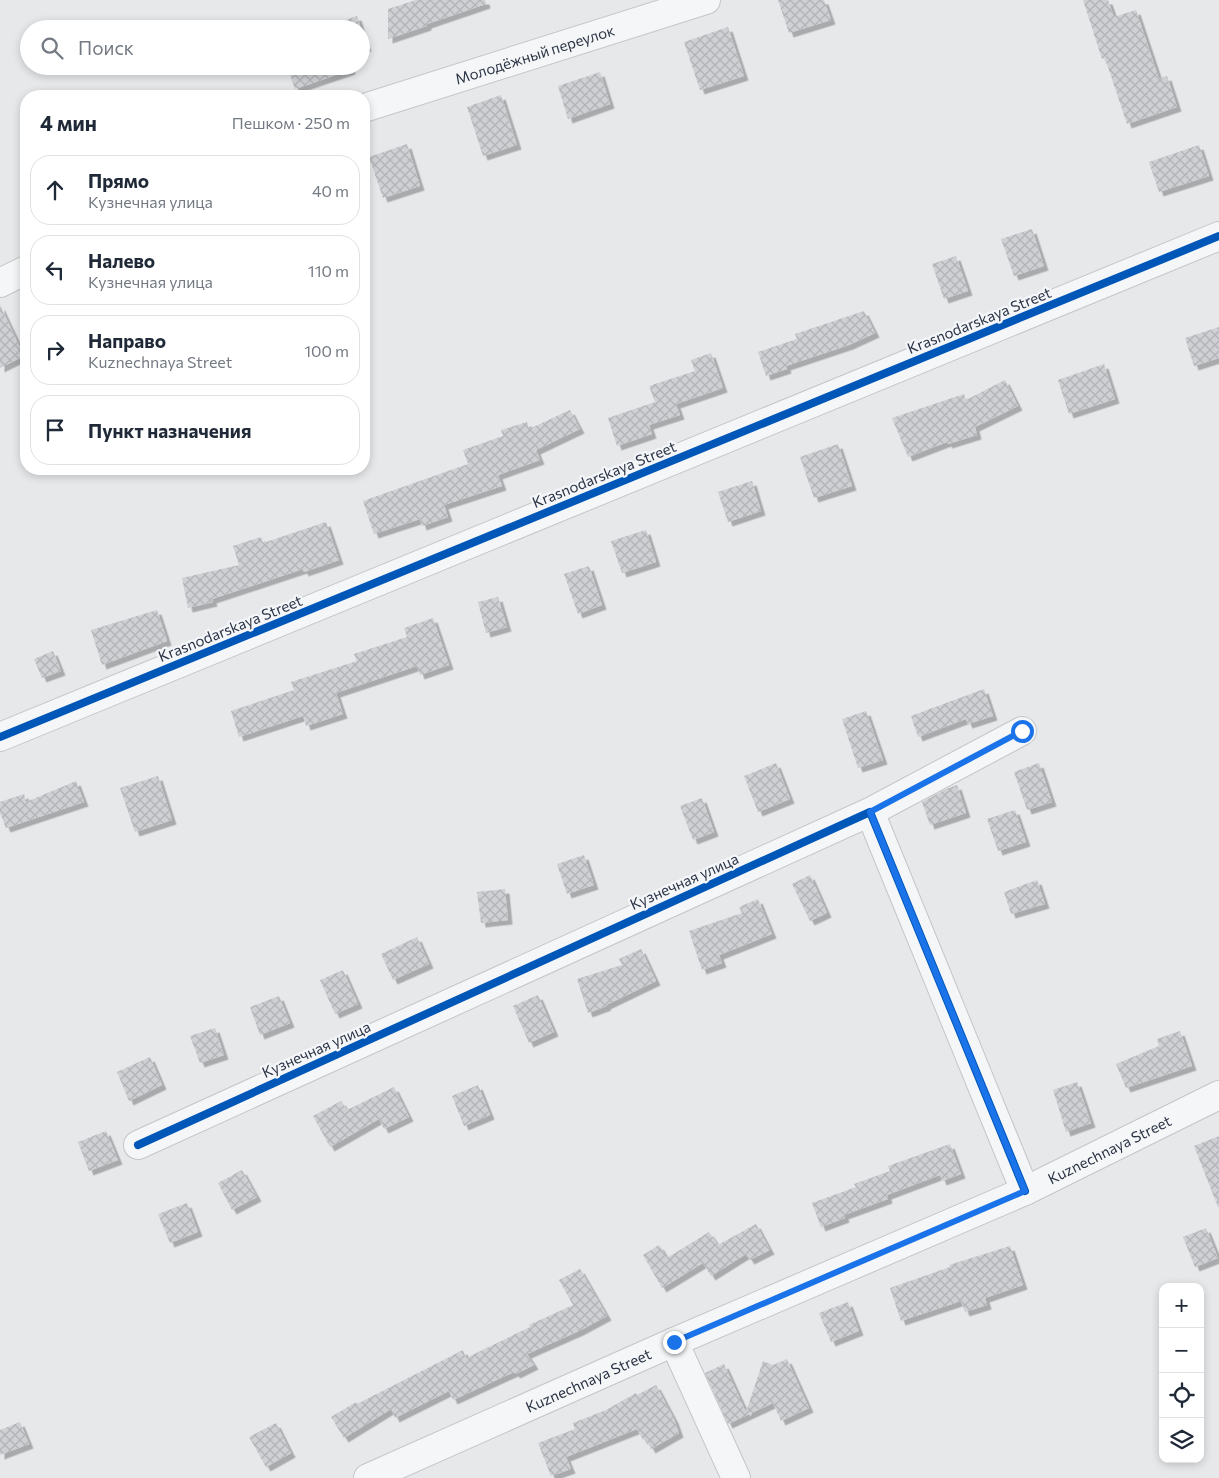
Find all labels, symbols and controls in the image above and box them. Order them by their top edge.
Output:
search box [20,20,370,75]
street label: Молодёжный переулок [453,20,617,88]
icon: search [38,34,66,62]
text: Поиск [78,36,134,59]
text: 4 мин [40,110,97,135]
text: Пешком · 250 m [232,113,350,132]
text: Прямо [88,169,149,192]
icon: ahead [41,176,69,204]
text: 40 m [312,181,349,200]
text: Кузнечная улица [88,192,213,211]
text: Налево [88,249,155,272]
icon: left [41,256,69,284]
text: 110 m [308,261,349,280]
text: Кузнечная улица [88,272,213,291]
street label: Krasnodarskaya Street [904,283,1054,357]
text: Направо [88,329,166,352]
icon: right [41,336,69,364]
text: 100 m [304,341,349,360]
text: Kuznechnaya Street [88,352,232,371]
icon: arrive [41,416,69,444]
text: Пункт назначения [88,419,251,442]
street label: Krasnodarskaya Street [529,437,679,511]
street label: Krasnodarskaya Street [155,591,305,665]
route start [1011,720,1034,743]
street label: Кузнечная улица [627,849,741,913]
street label: Кузнечная улица [259,1017,373,1081]
street label: Kuznechnaya Street [1045,1111,1174,1187]
map controls [1159,1283,1204,1463]
button: + [1159,1283,1204,1328]
button: − [1159,1328,1204,1373]
route end [663,1331,686,1354]
street label: Kuznechnaya Street [523,1344,654,1416]
button: locate [1159,1373,1204,1418]
button: layers [1159,1418,1204,1463]

